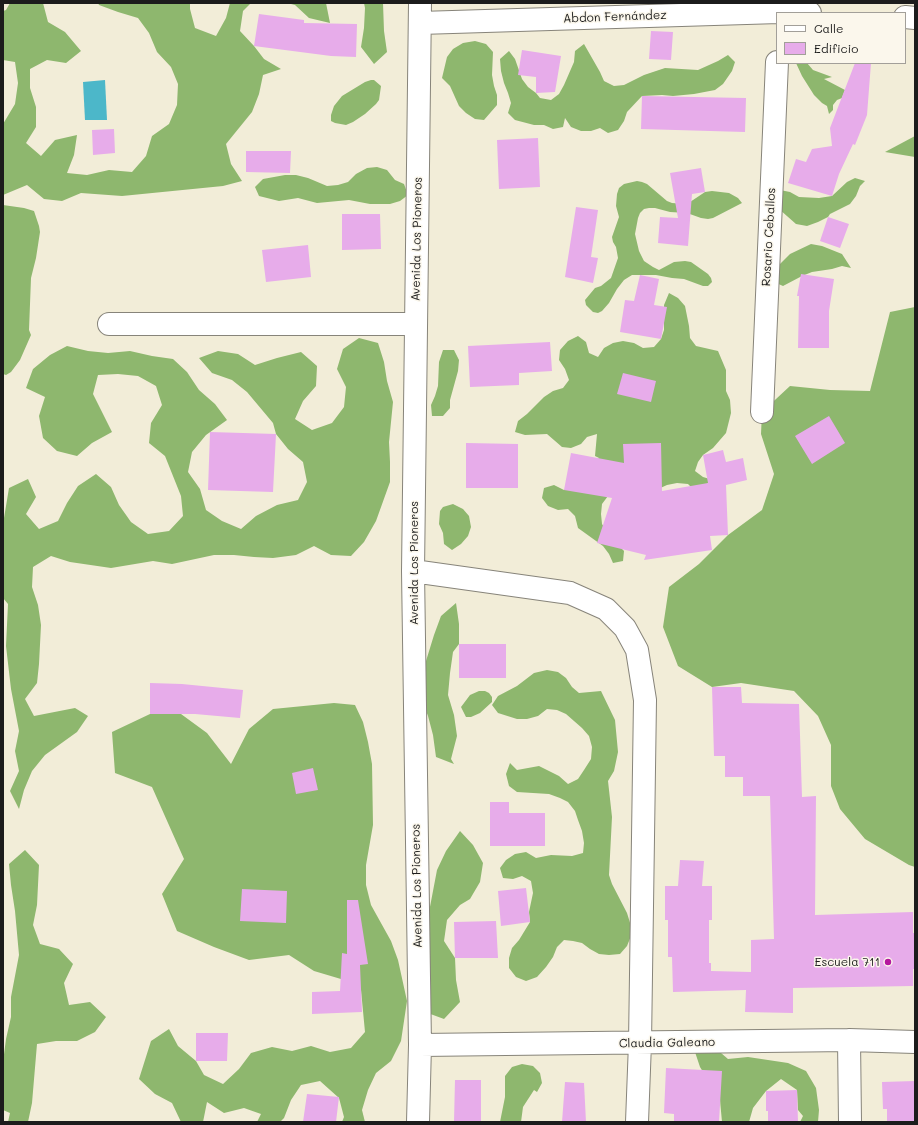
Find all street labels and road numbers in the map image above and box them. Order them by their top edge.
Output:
street label: Abdon Fernández [563,8,667,26]
street label: Avenida Los Pioneros [409,177,425,301]
street label: Rosario Ceballos [759,187,779,287]
street label: Avenida Los Pioneros [407,501,421,625]
street label: Avenida Los Pioneros [409,824,425,948]
street label: Claudia Galeano [619,1035,715,1051]

